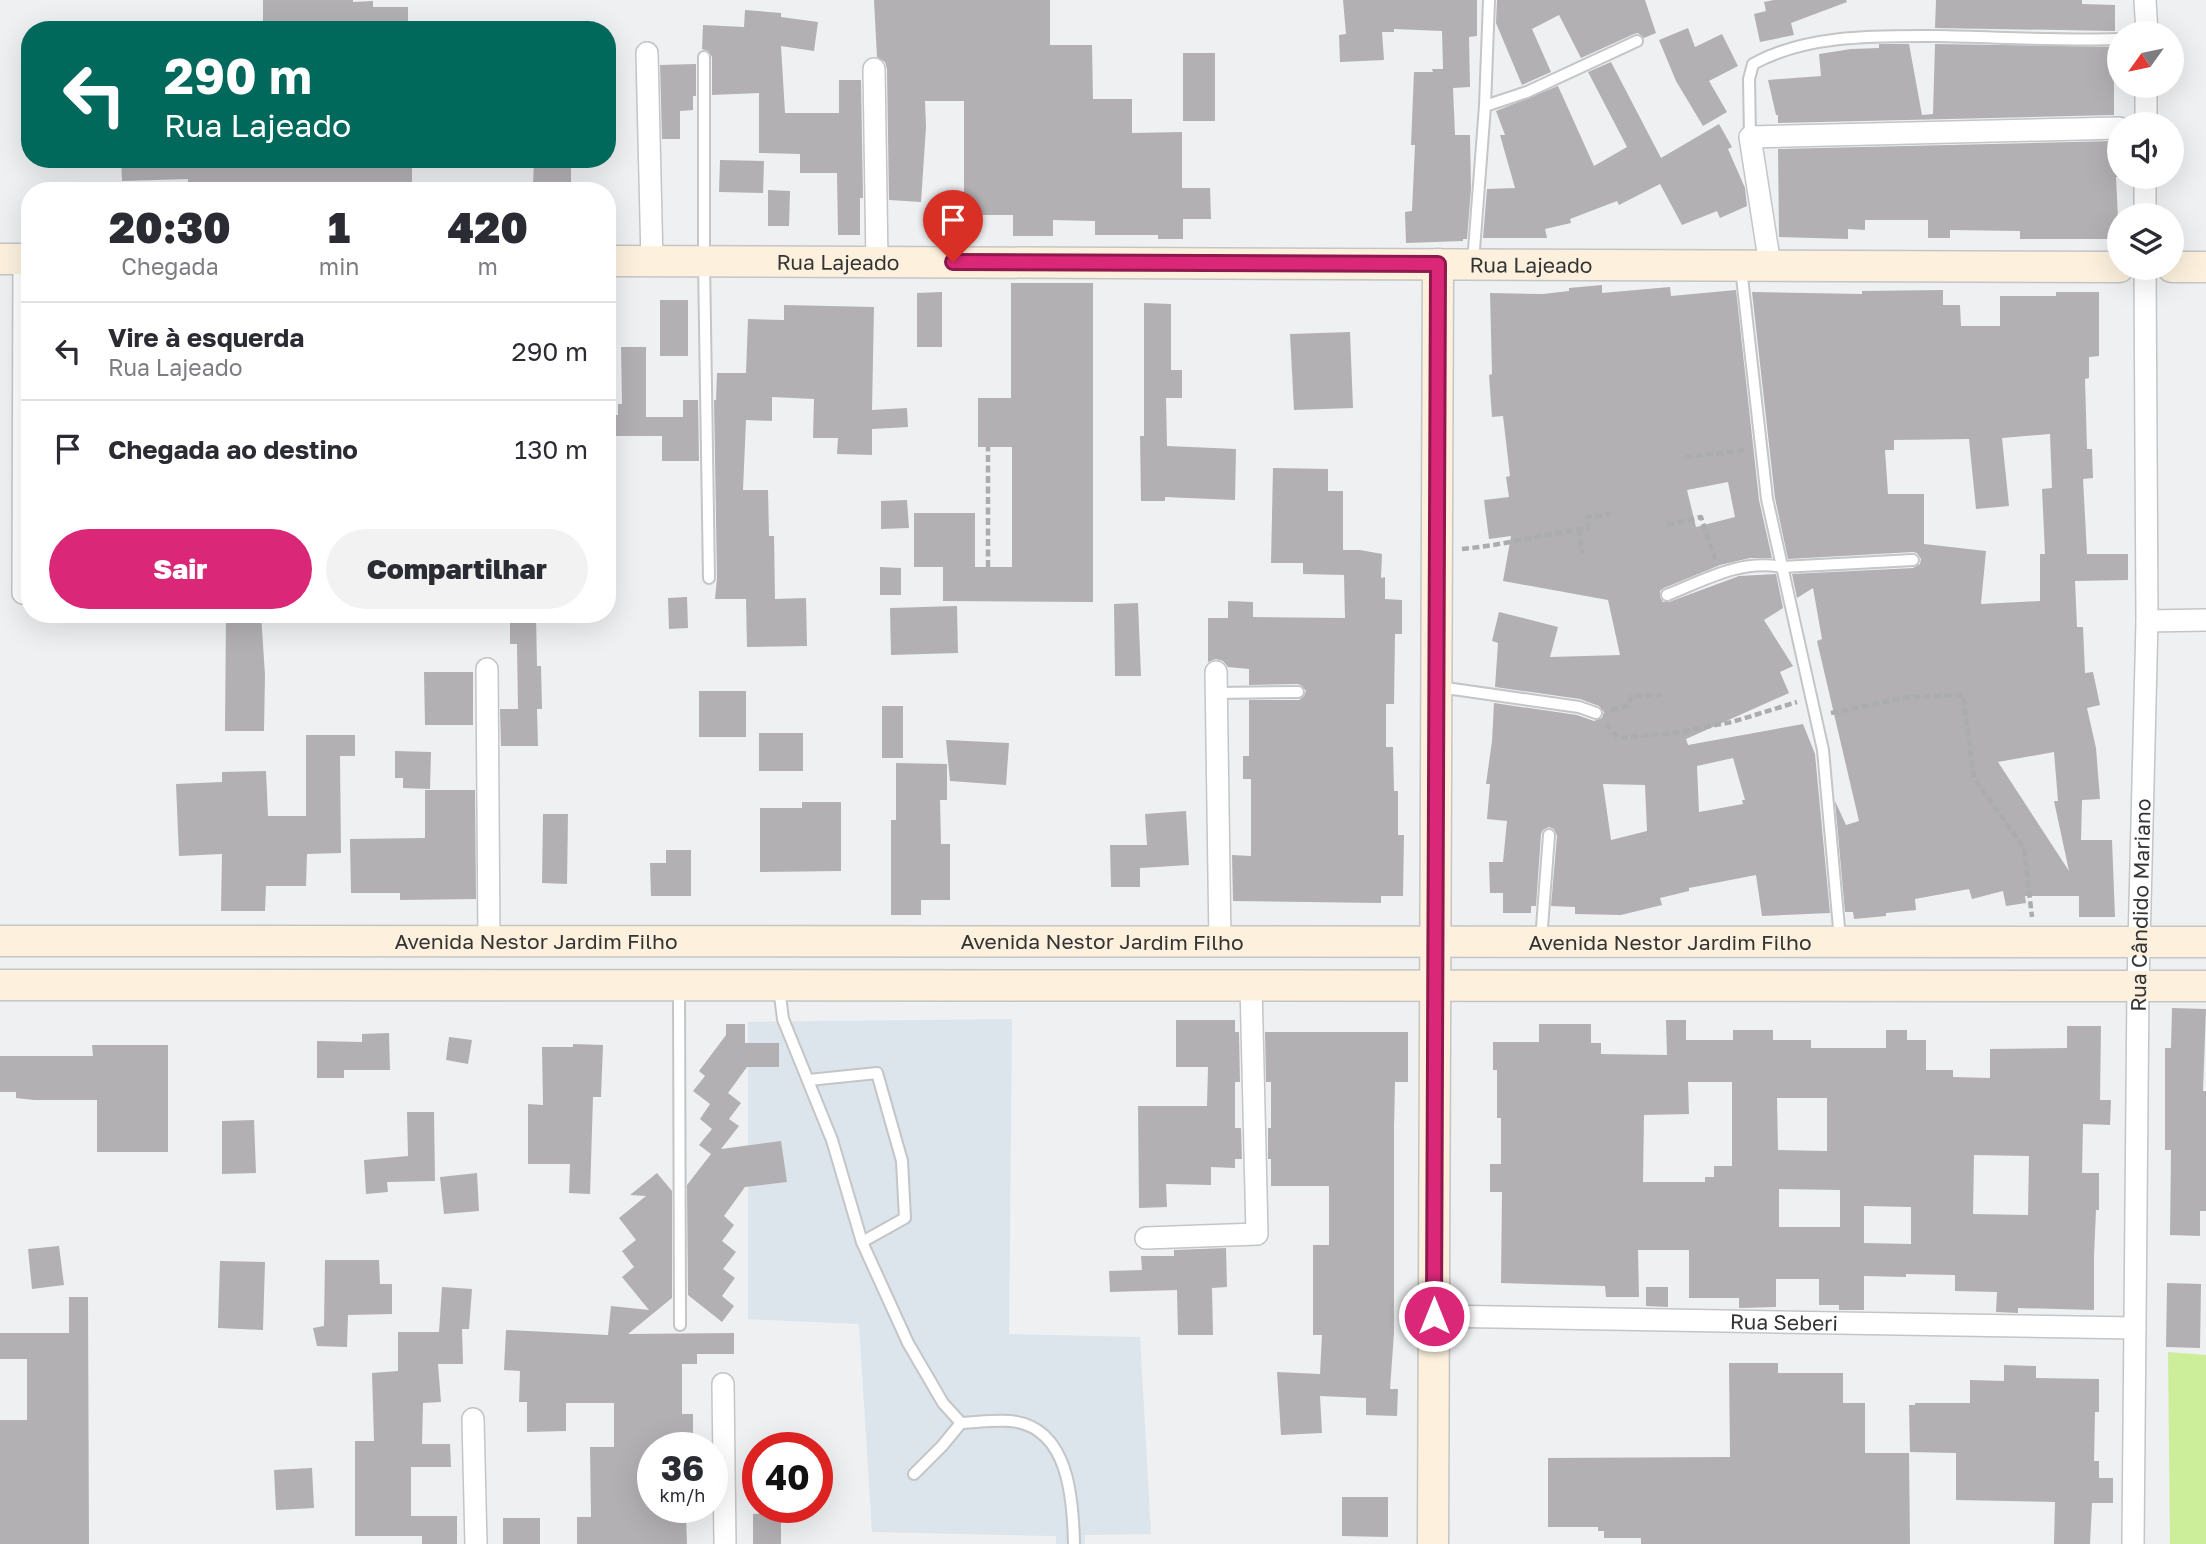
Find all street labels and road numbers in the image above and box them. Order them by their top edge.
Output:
street label: Rua Lajeado [776,249,900,275]
street label: Rua Lajeado [1469,251,1593,278]
street label: Rua Cândido Mariano [2125,798,2156,1012]
street label: Avenida Nestor Jardim Filho [394,928,678,954]
street label: Avenida Nestor Jardim Filho [960,928,1244,955]
street label: Avenida Nestor Jardim Filho [1528,929,1812,955]
street label: Rua Seberi [1730,1308,1838,1336]

